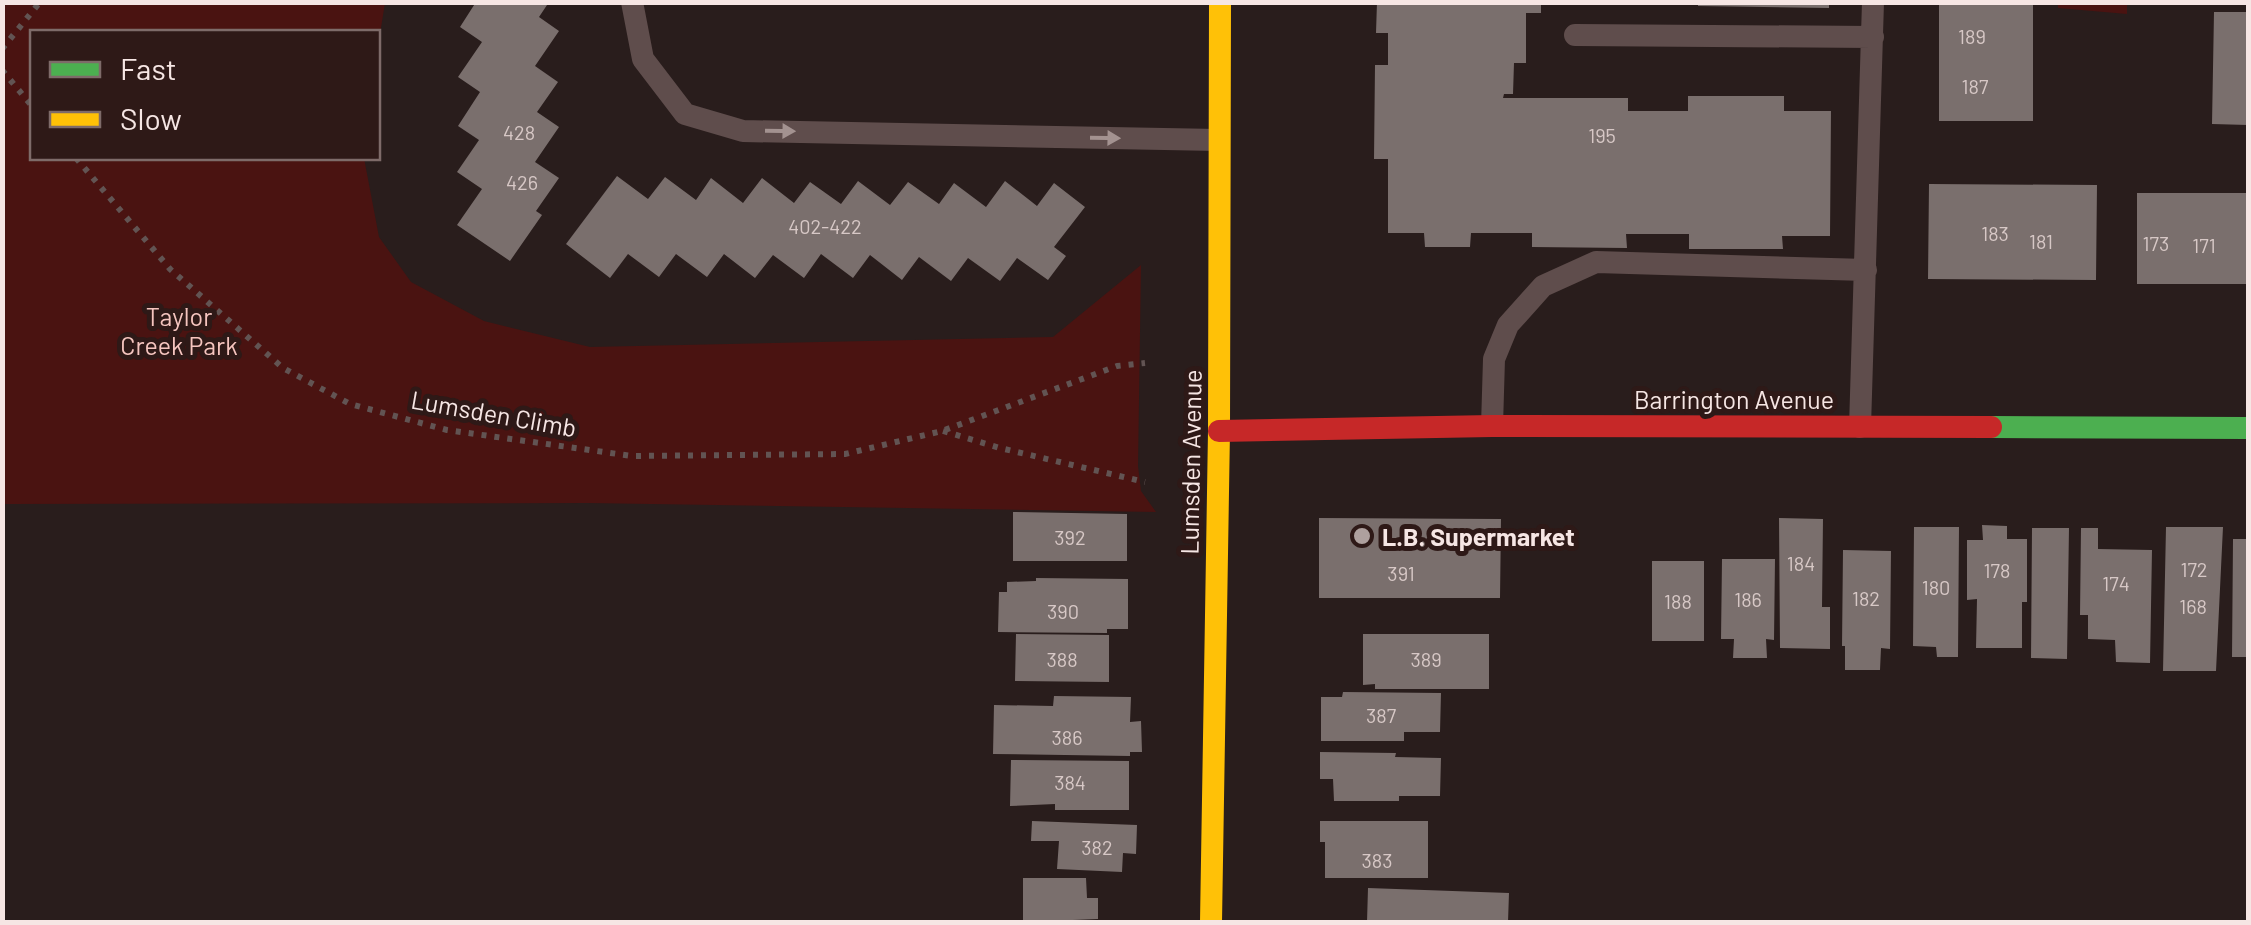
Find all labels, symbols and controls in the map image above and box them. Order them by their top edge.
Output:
house number: 189 [1958,24,1986,48]
legend [30,30,380,160]
text: Fast [120,50,177,86]
house number: 187 [1962,74,1989,98]
text: Slow [120,100,182,136]
house number: 428 [503,120,535,144]
house number: 195 [1588,123,1616,147]
one-way arrow [764,124,796,140]
one-way arrow [1089,131,1121,147]
house number: 426 [506,170,538,194]
house number: 402-422 [788,214,862,238]
house number: 183 [1981,221,2009,245]
house number: 181 [2029,229,2053,253]
house number: 173 [2143,231,2169,255]
house number: 171 [2192,233,2216,257]
park label: Taylor Creek Park [120,301,238,360]
street label: Lumsden Avenue [1173,369,1207,555]
street label: Lumsden Climb [409,384,579,442]
street label: Barrington Avenue [1634,384,1834,414]
place label: L.B. Supermarket [1382,521,1575,551]
house number: 392 [1054,525,1086,549]
marker: L.B. Supermarket [1351,525,1373,547]
house number: 184 [1787,551,1815,575]
house number: 172 [2180,557,2208,581]
house number: 178 [1984,558,2010,582]
house number: 391 [1387,561,1415,585]
house number: 174 [2102,571,2130,595]
house number: 180 [1922,575,1950,599]
house number: 182 [1852,586,1880,610]
house number: 186 [1734,587,1762,611]
house number: 188 [1664,589,1692,613]
house number: 168 [2179,594,2207,618]
house number: 390 [1047,599,1079,623]
house number: 388 [1046,647,1078,671]
house number: 389 [1410,647,1442,671]
house number: 387 [1366,703,1397,727]
house number: 386 [1051,725,1083,749]
house number: 384 [1054,770,1086,794]
house number: 382 [1081,835,1113,859]
house number: 383 [1361,848,1393,872]

